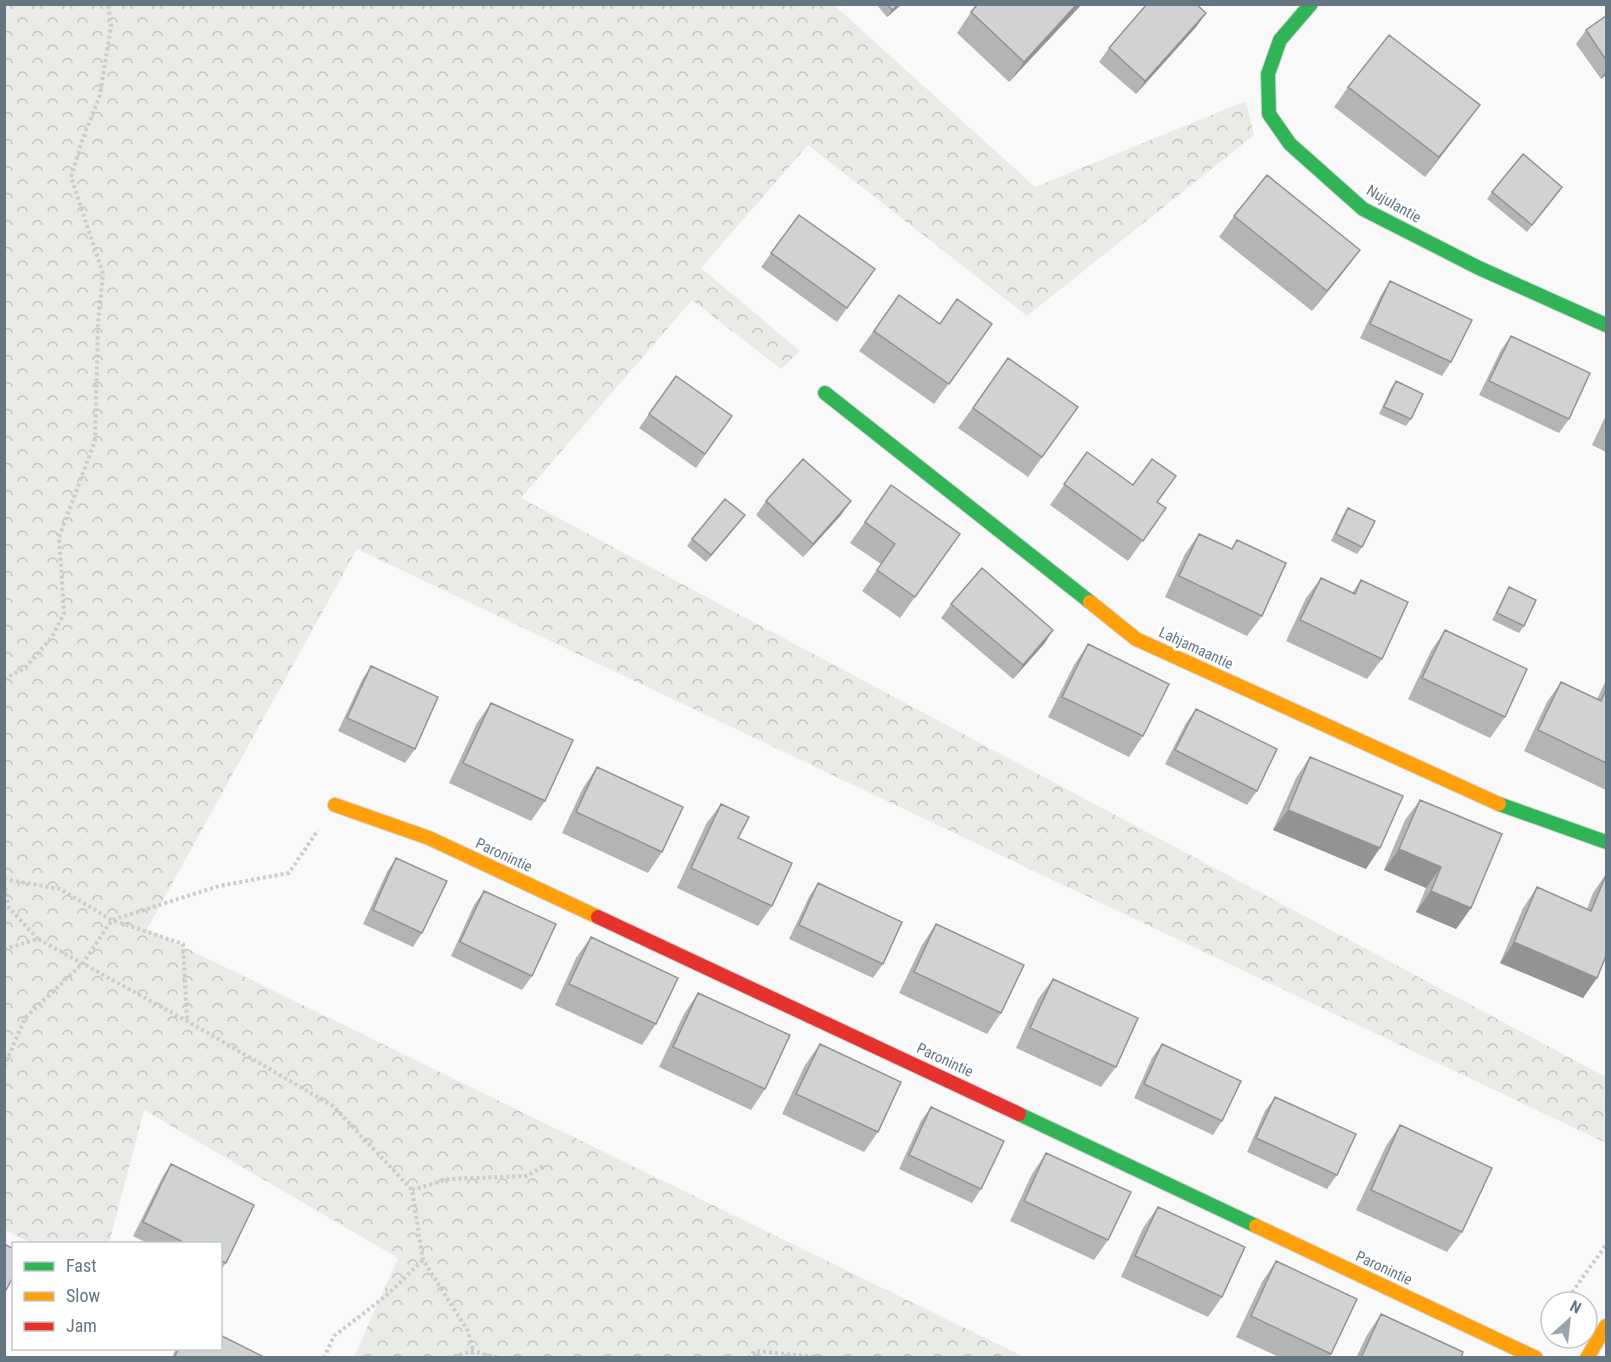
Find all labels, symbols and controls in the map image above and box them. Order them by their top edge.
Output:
street label: Nujulantie [1364,181,1424,227]
street label: Lahjamaantie [1156,623,1236,673]
street label: Paronintie [473,834,535,876]
street label: Paronintie [914,1039,976,1081]
legend [12,1242,222,1350]
street label: Paronintie [1353,1247,1415,1289]
text: Fast [66,1255,97,1276]
text: Slow [66,1285,101,1306]
north arrow [1539,1290,1599,1350]
text: N [1567,1296,1584,1318]
text: Jam [66,1315,97,1336]

